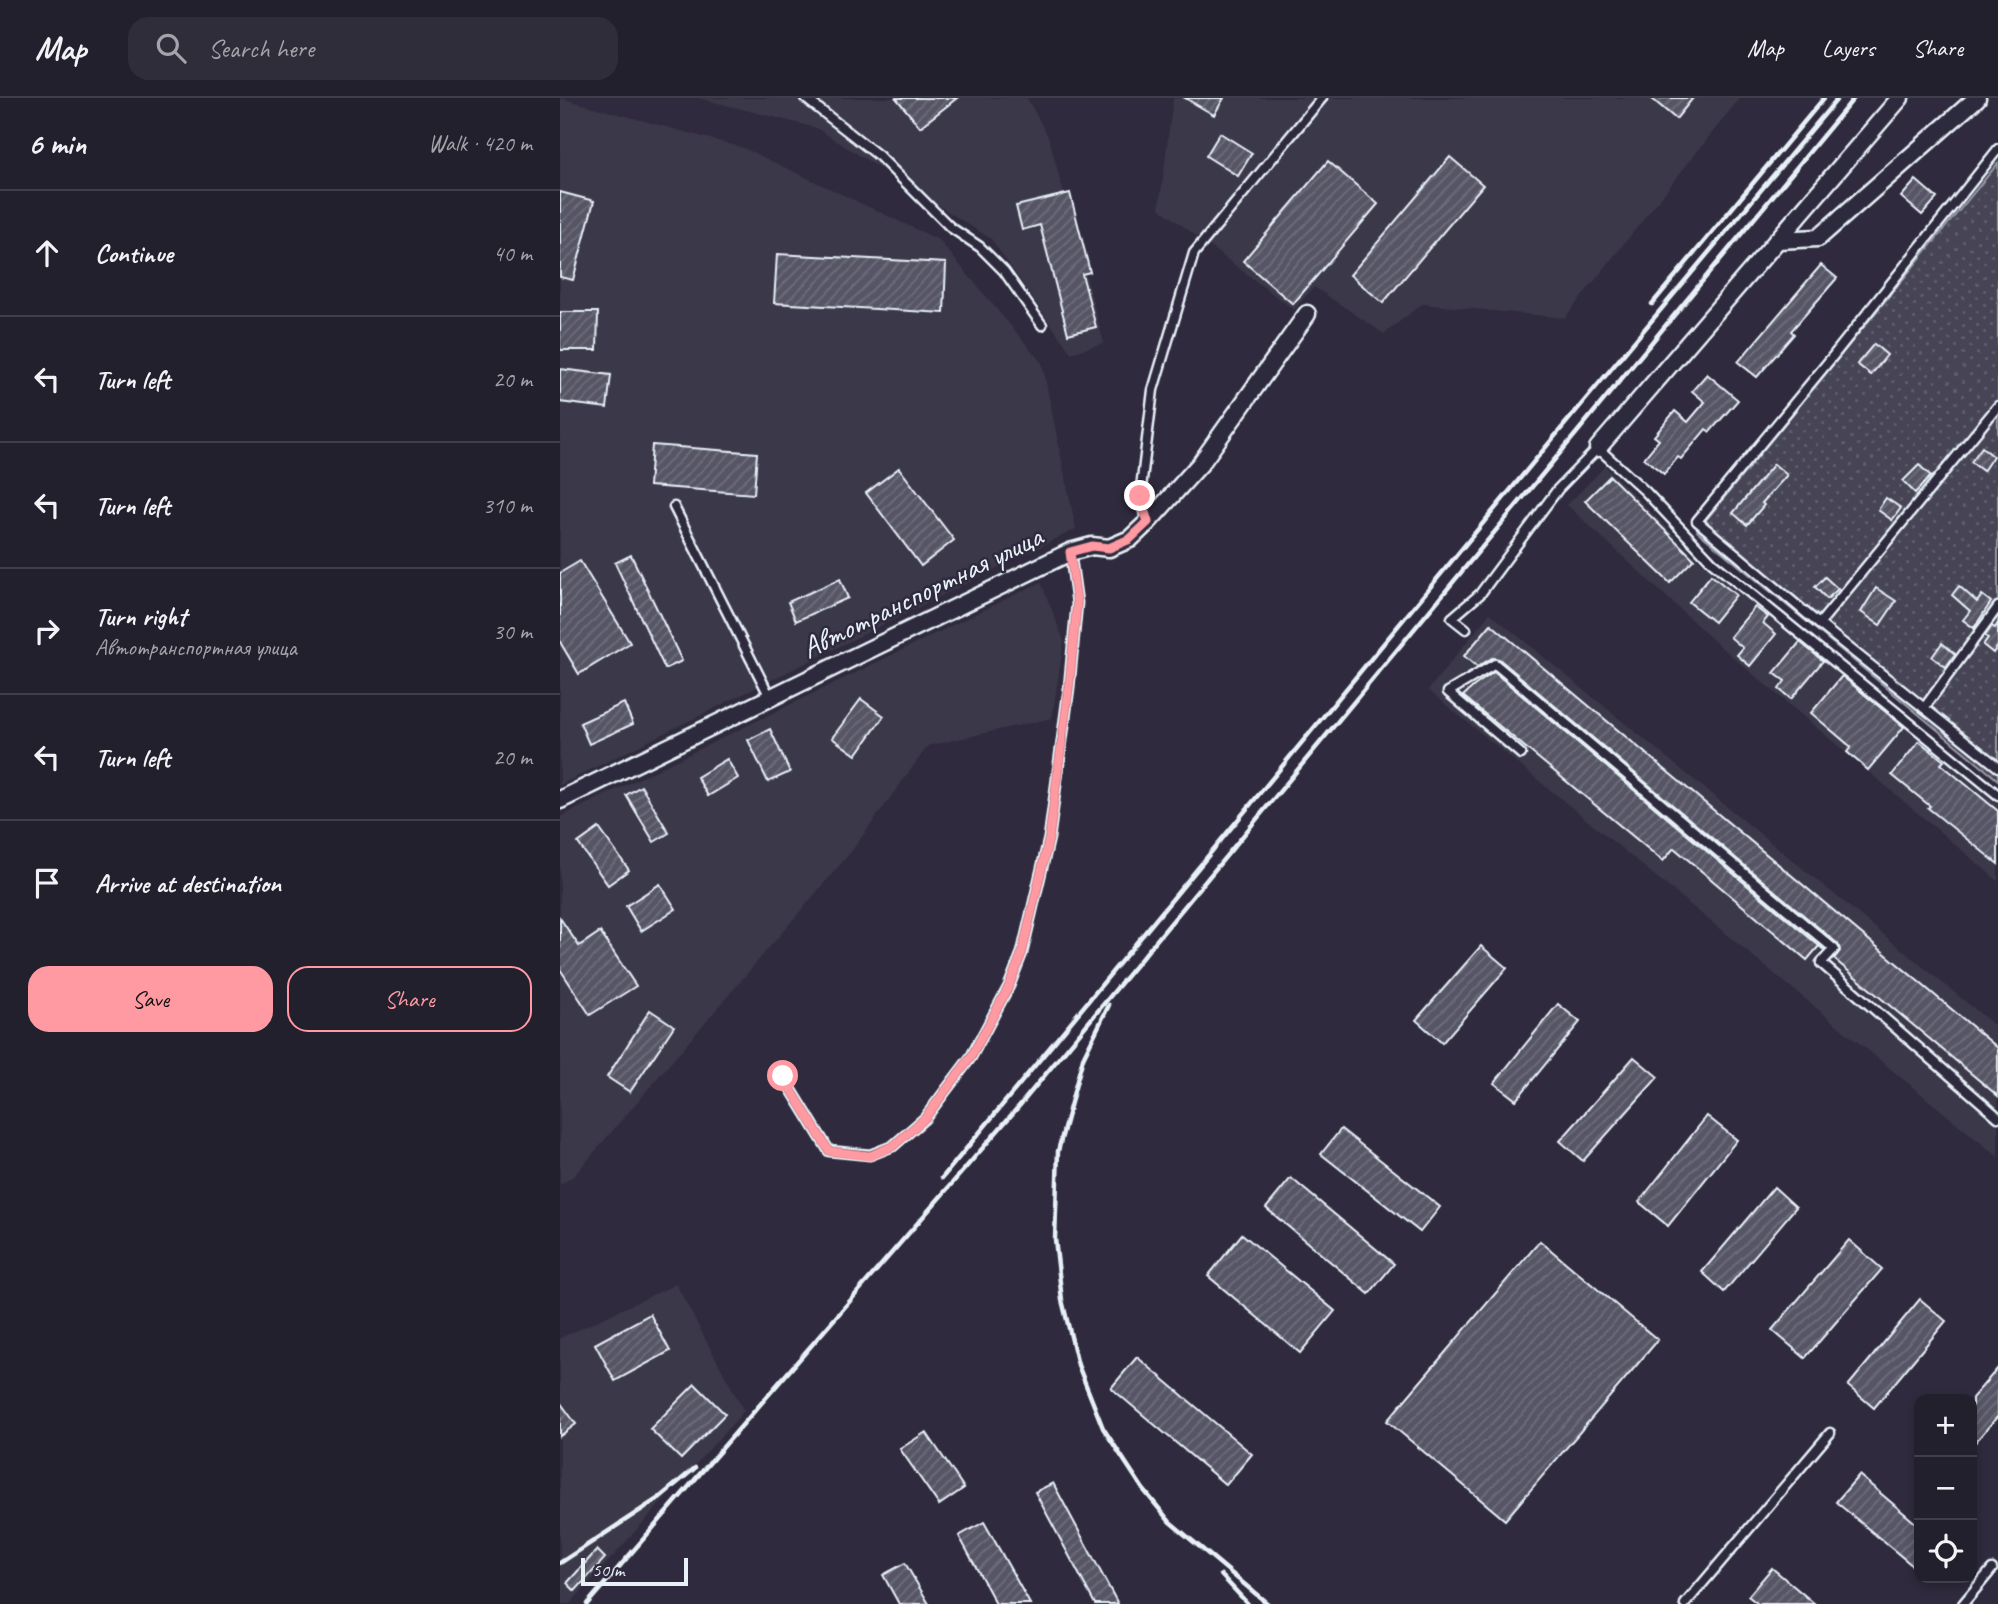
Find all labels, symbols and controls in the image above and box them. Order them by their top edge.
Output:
search box [128,17,618,80]
text: Map [35,27,86,69]
icon: search [152,29,190,67]
text: Search here [208,32,314,65]
text: Map [1747,33,1784,63]
text: Layers [1822,33,1875,63]
text: Share [1913,33,1963,63]
text: 6 min [28,125,86,163]
text: Walk · 420 m [428,129,532,158]
icon: ahead [28,234,66,272]
text: Continue [95,237,173,270]
text: 40 m [493,239,532,268]
icon: left [28,360,66,398]
text: Turn left [95,363,170,396]
text: 20 m [493,365,532,394]
route end [1124,480,1155,511]
icon: left [28,486,66,524]
text: Turn left [95,489,170,522]
text: 310 m [483,491,532,520]
street label: Автотранспортная улица [795,516,1050,667]
text: Turn right [95,600,186,633]
icon: right [28,612,66,650]
text: 30 m [493,617,532,646]
text: Автотранспортная улица [95,633,297,662]
icon: left [28,738,66,776]
text: Turn left [95,741,170,774]
text: 20 m [493,743,532,772]
icon: arrive [28,864,66,902]
text: Arrive at destination [95,867,281,900]
button: Save [28,966,273,1032]
button: Share [287,966,532,1032]
route start [767,1060,798,1091]
map controls [1914,1394,1977,1583]
button: + [1914,1394,1977,1457]
button: − [1914,1457,1977,1520]
button: locate [1914,1520,1977,1583]
scale bar [581,1555,688,1587]
text: 50 m [592,1558,624,1582]

